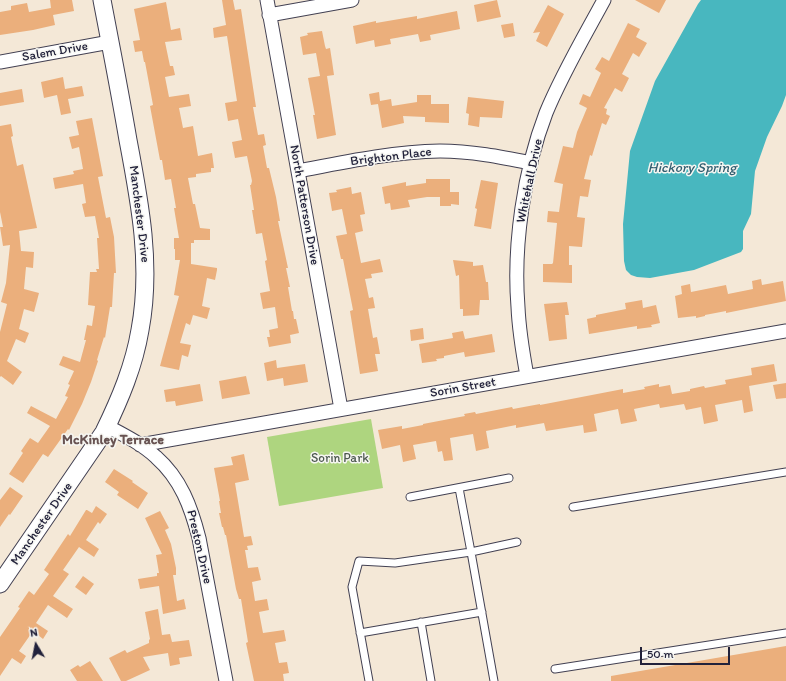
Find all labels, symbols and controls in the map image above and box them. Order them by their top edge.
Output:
street label: Salem Drive [21,39,89,65]
street label: Whitehall Drive [513,137,547,225]
street label: North Patterson Drive [286,144,322,266]
street label: Brighton Place [349,144,433,170]
water label: Hickory Spring [648,160,736,176]
street label: Manchester Drive [125,165,153,263]
street label: Sorin Street [429,375,497,401]
district label: McKinley Terrace [62,432,164,448]
park label: Sorin Park [311,451,369,467]
street label: Manchester Drive [8,480,76,568]
street label: Preston Drive [183,508,215,586]
north arrow [16,625,56,665]
text: N [29,626,39,640]
scale bar [642,639,732,665]
text: 50 m [647,647,673,661]

